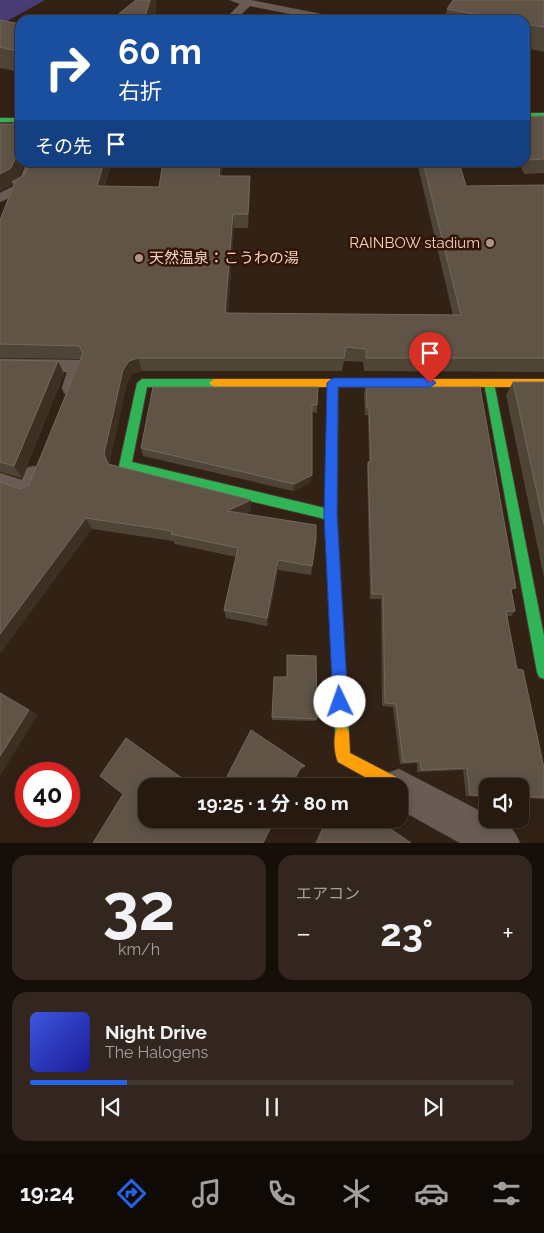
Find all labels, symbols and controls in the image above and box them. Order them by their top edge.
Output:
text: 60 m [118,31,202,72]
icon: right [35,35,100,100]
text: 右折 [118,78,162,104]
icon: arrive [102,130,130,158]
text: その先 [35,135,92,157]
place label: RAINBOW stadium [349,234,480,252]
marker: RAINBOW stadium [484,237,496,249]
place label: 天然温泉：こうわの湯 [149,249,299,267]
marker: 天然温泉：こうわの湯 [133,252,145,264]
pin [409,332,451,383]
icon: arrive [416,339,444,367]
position arrow [313,675,365,727]
speed limit sign: 40 [15,762,80,827]
map controls [479,778,529,828]
button: sound [479,778,529,828]
text: 19:25 · 1 分 · 80 m [197,792,349,814]
text: 32 [103,869,175,945]
text: エアコン [296,884,360,903]
text: 23° [380,910,433,955]
text: − [296,917,311,950]
text: + [502,917,514,950]
text: km/h [118,940,160,959]
text: Night Drive [105,1021,207,1043]
text: The Halogens [105,1043,208,1062]
icon: previous [97,1093,125,1121]
icon: pause [258,1093,286,1121]
icon: next [419,1093,447,1121]
icon: directions [114,1176,149,1211]
icon: music [189,1176,224,1211]
icon: phone [264,1176,299,1211]
icon: climate [339,1176,374,1211]
icon: car [414,1176,449,1211]
icon: filters [489,1176,524,1211]
text: 19:24 [20,1180,74,1206]

